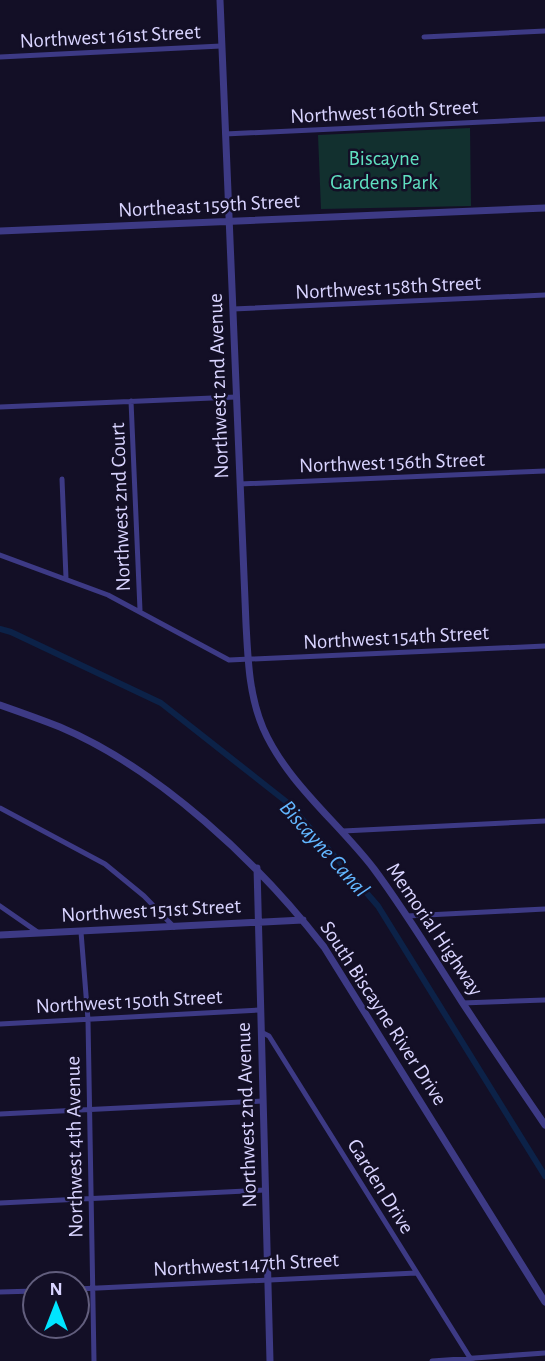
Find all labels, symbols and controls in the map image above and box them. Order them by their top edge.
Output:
street label: Northwest 161st Street [19,21,201,52]
street label: Northwest 160th Street [290,96,479,127]
park label: Biscayne Gardens Park [330,148,438,193]
street label: Northeast 159th Street [118,190,301,221]
street label: Northwest 158th Street [295,272,482,303]
street label: Northwest 2nd Avenue [205,293,232,479]
street label: Northwest 2nd Court [107,422,134,592]
street label: Northwest 156th Street [299,449,486,476]
street label: Northwest 154th Street [303,622,490,653]
water label: Biscayne Canal [275,796,373,902]
street label: Memorial Highway [382,859,487,1000]
street label: Northwest 151st Street [61,895,242,926]
street label: South Biscayne River Drive [316,917,451,1109]
street label: Northwest 150th Street [35,986,223,1017]
street label: Northwest 2nd Avenue [233,1022,260,1208]
street label: Northwest 4th Avenue [62,1056,87,1238]
street label: Garden Drive [343,1135,418,1237]
street label: Northwest 147th Street [153,1249,340,1280]
north arrow [21,1270,91,1340]
text: N [49,1280,63,1299]

